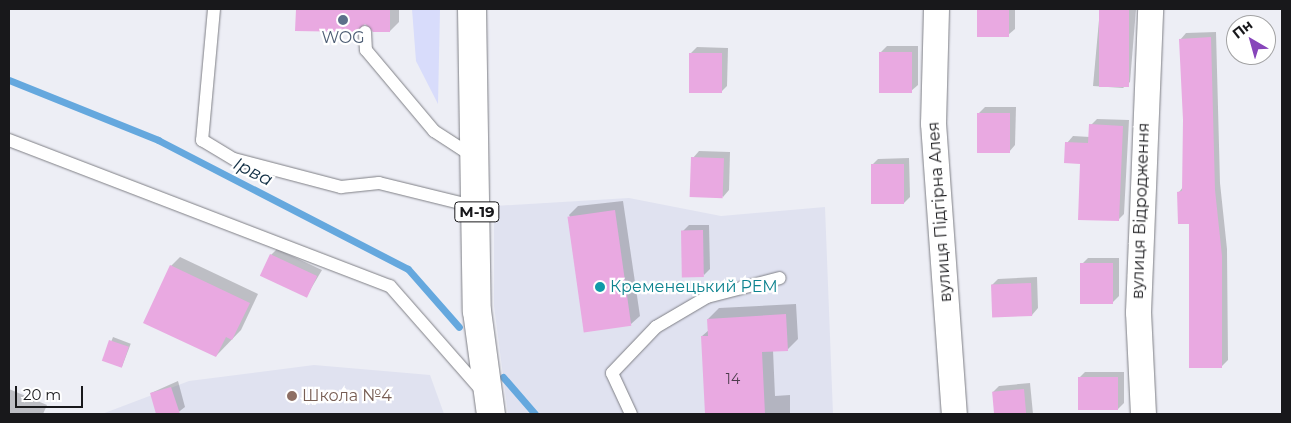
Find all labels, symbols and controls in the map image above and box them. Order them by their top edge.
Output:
marker: WOG [337,14,349,26]
north arrow [1226,15,1276,65]
text: Пн [1229,15,1256,43]
place label: WOG [321,28,365,48]
street label: вулиця Підгірна Алея [924,121,956,303]
street label: вулиця Відродження [1128,122,1154,300]
water label: Ірва [230,153,276,191]
road number: М-19 [453,200,501,224]
place label: Кременецький РЕМ [610,277,778,297]
marker: Кременецький РЕМ [594,281,606,293]
house number: 14 [726,371,740,387]
scale bar [18,376,85,408]
text: 20 m [23,385,61,404]
place label: Школа №4 [302,386,392,406]
marker: Школа №4 [286,390,298,402]

